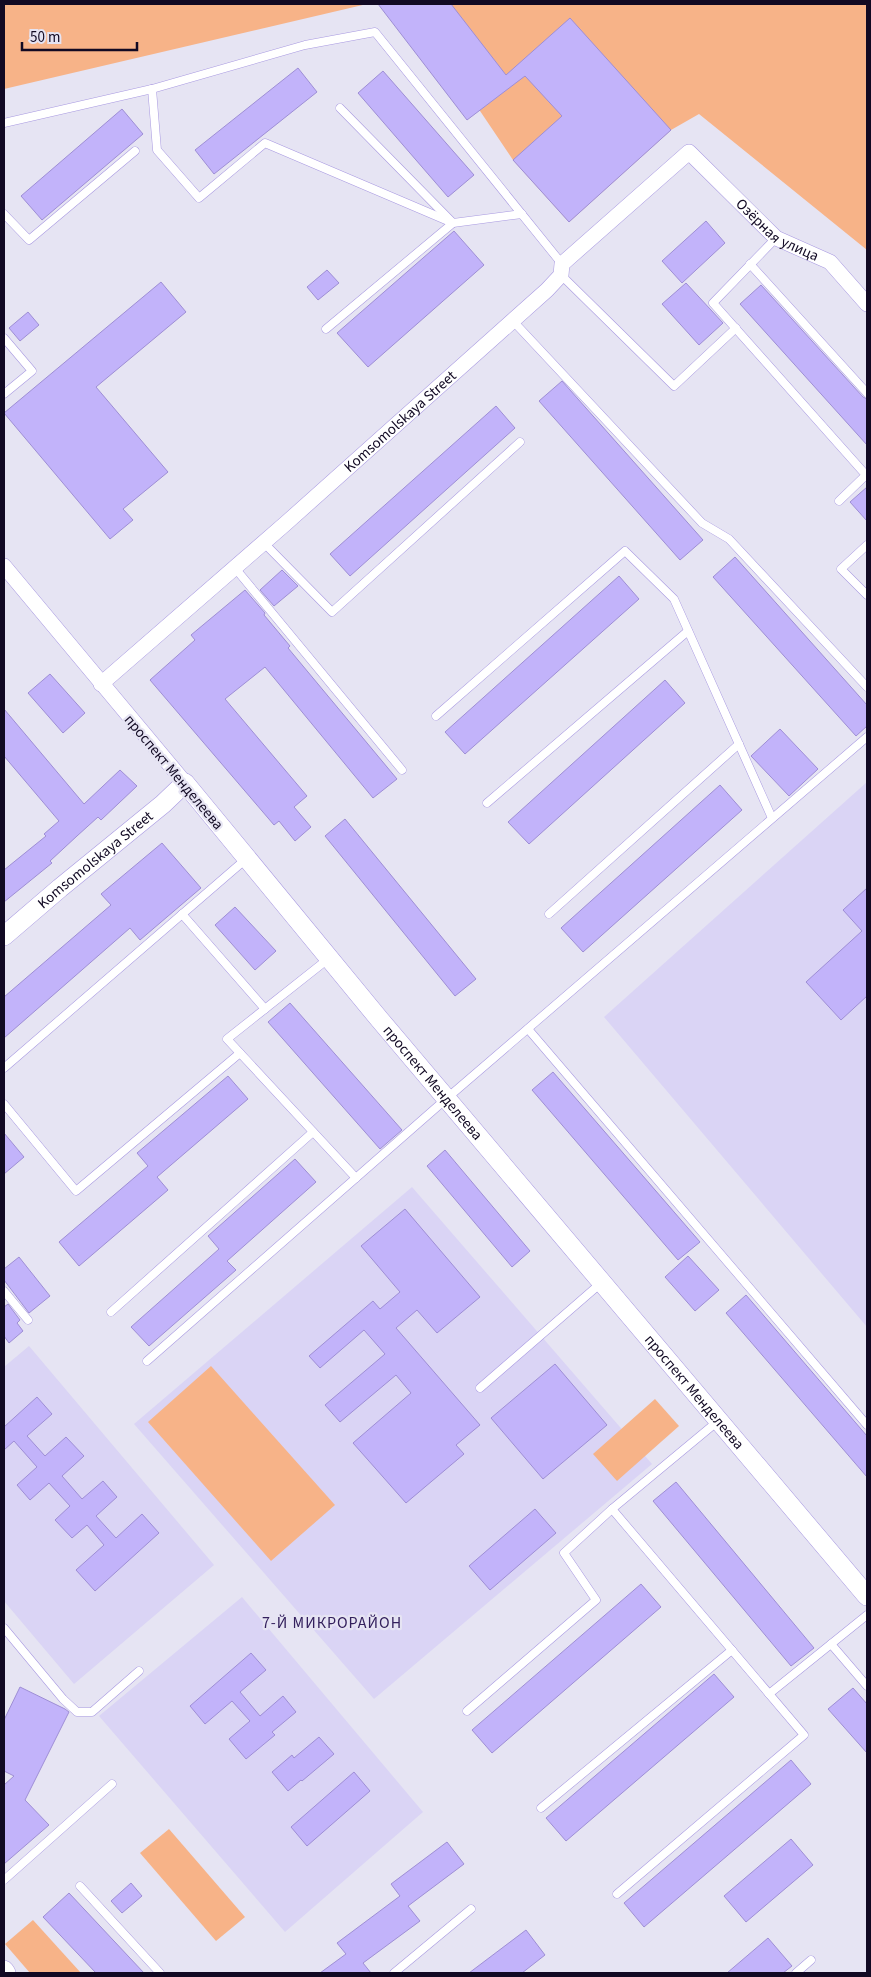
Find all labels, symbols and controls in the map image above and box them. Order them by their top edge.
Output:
scale bar [22,20,138,52]
text: 50 m [30,27,60,48]
street label: Озёрная улица [731,194,822,267]
street label: Komsomolskaya Street [340,366,461,477]
street label: проспект Менделеева [119,710,228,834]
street label: Komsomolskaya Street [33,806,158,914]
street label: проспект Менделеева [378,1021,487,1145]
street label: проспект Менделеева [639,1330,749,1454]
district label: 7-Й МИКРОРАЙОН [262,1612,402,1634]

